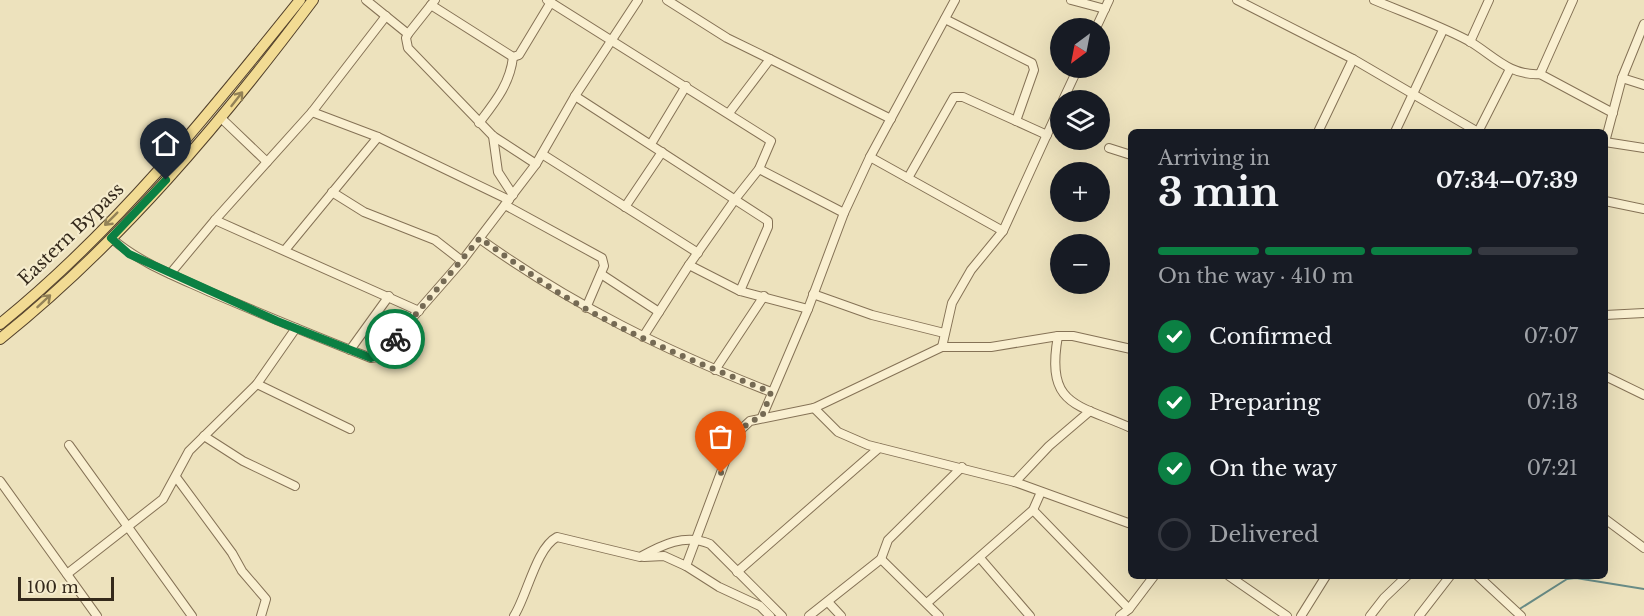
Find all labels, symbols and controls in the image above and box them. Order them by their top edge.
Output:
north arrow [1050,18,1110,78]
map controls [1050,18,1110,294]
button: layers [1050,90,1110,150]
one-way arrow [230,92,243,108]
pin [140,118,191,180]
icon: home [149,127,182,160]
text: Arriving in [1158,146,1270,170]
button: + [1050,162,1110,222]
text: 07:34–07:39 [1436,167,1578,194]
text: 3 min [1158,168,1279,217]
street label: Eastern Bypass [14,178,128,290]
one-way arrow [104,212,118,227]
button: − [1050,234,1110,294]
text: On the way · 410 m [1158,264,1353,288]
one-way arrow [36,294,51,308]
courier [365,309,425,369]
icon: check [1158,320,1191,353]
icon: bike [379,323,412,356]
text: Confirmed [1209,323,1332,350]
text: 07:07 [1524,324,1578,348]
icon: check [1158,386,1191,419]
text: Preparing [1209,389,1320,416]
text: 07:13 [1527,390,1578,414]
pin [695,411,746,473]
icon: bag [704,420,737,453]
icon: check [1158,452,1191,485]
text: On the way [1209,455,1337,482]
text: 07:21 [1527,456,1578,480]
text: Delivered [1209,521,1319,548]
scale bar [18,574,114,602]
text: 100 m [27,577,79,597]

